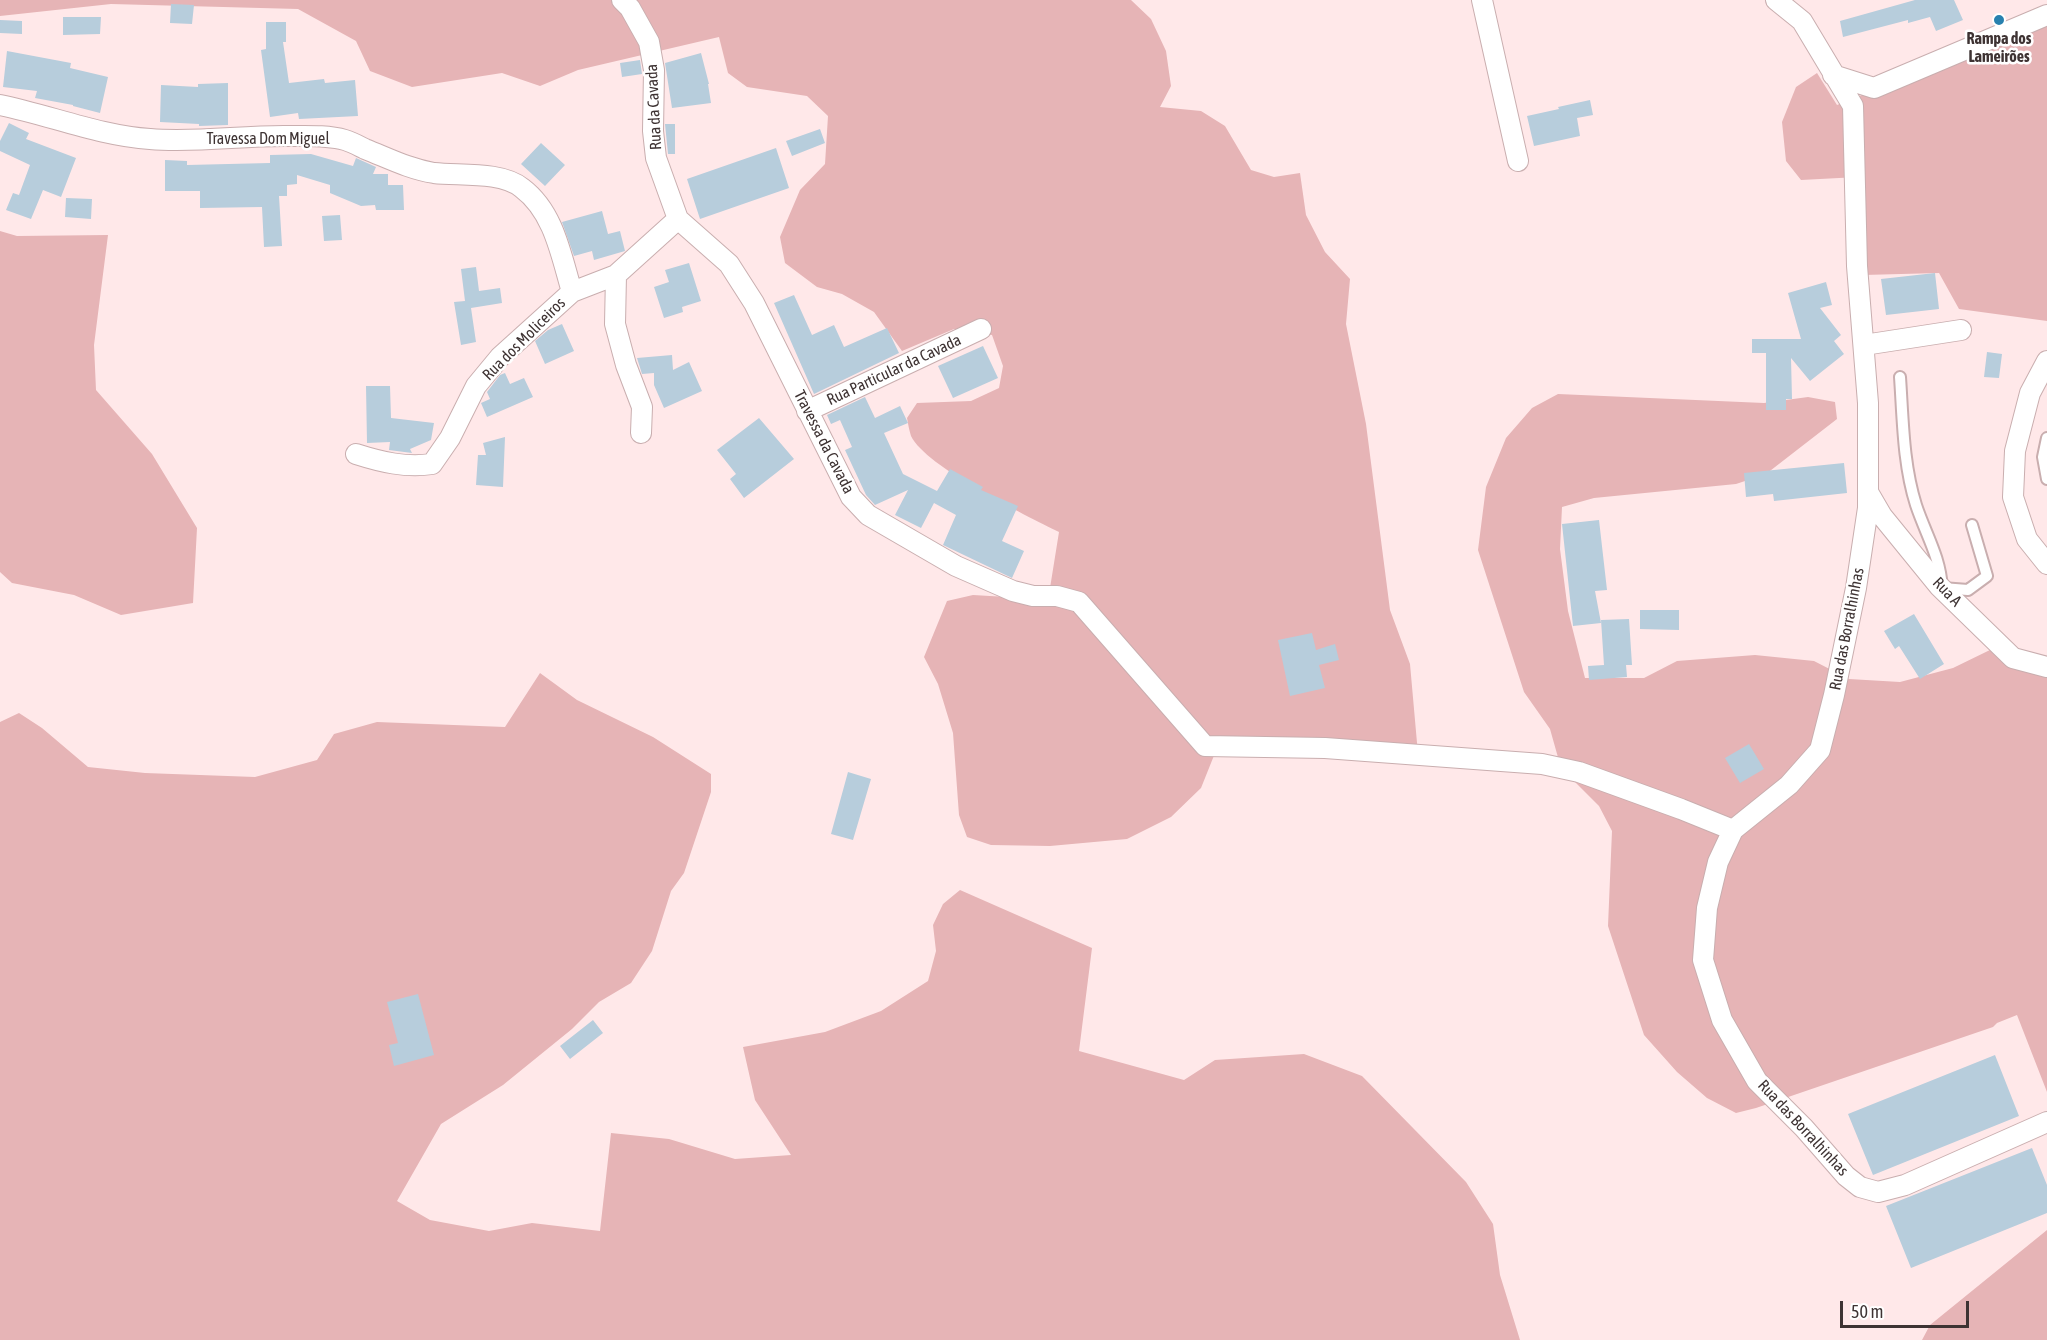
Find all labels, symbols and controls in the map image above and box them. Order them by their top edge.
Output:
marker: Rampa dos Lameirões [1992,13,2006,27]
place label: Rampa dos Lameirões [1967,29,2031,67]
street label: Rua da Cavada [642,64,666,150]
street label: Travessa Dom Miguel [206,129,330,149]
street label: Rua dos Moliceiros [479,294,569,384]
street label: Rua Particular da Cavada [824,330,964,410]
street label: Travessa da Cavada [790,387,858,497]
street label: Rua das Borralhinhas [1826,566,1868,692]
street label: Rua A [1929,573,1965,611]
street label: Rua das Borralhinhas [1754,1076,1852,1180]
scale bar [1843,1289,1972,1327]
text: 50 m [1851,1301,1883,1322]

